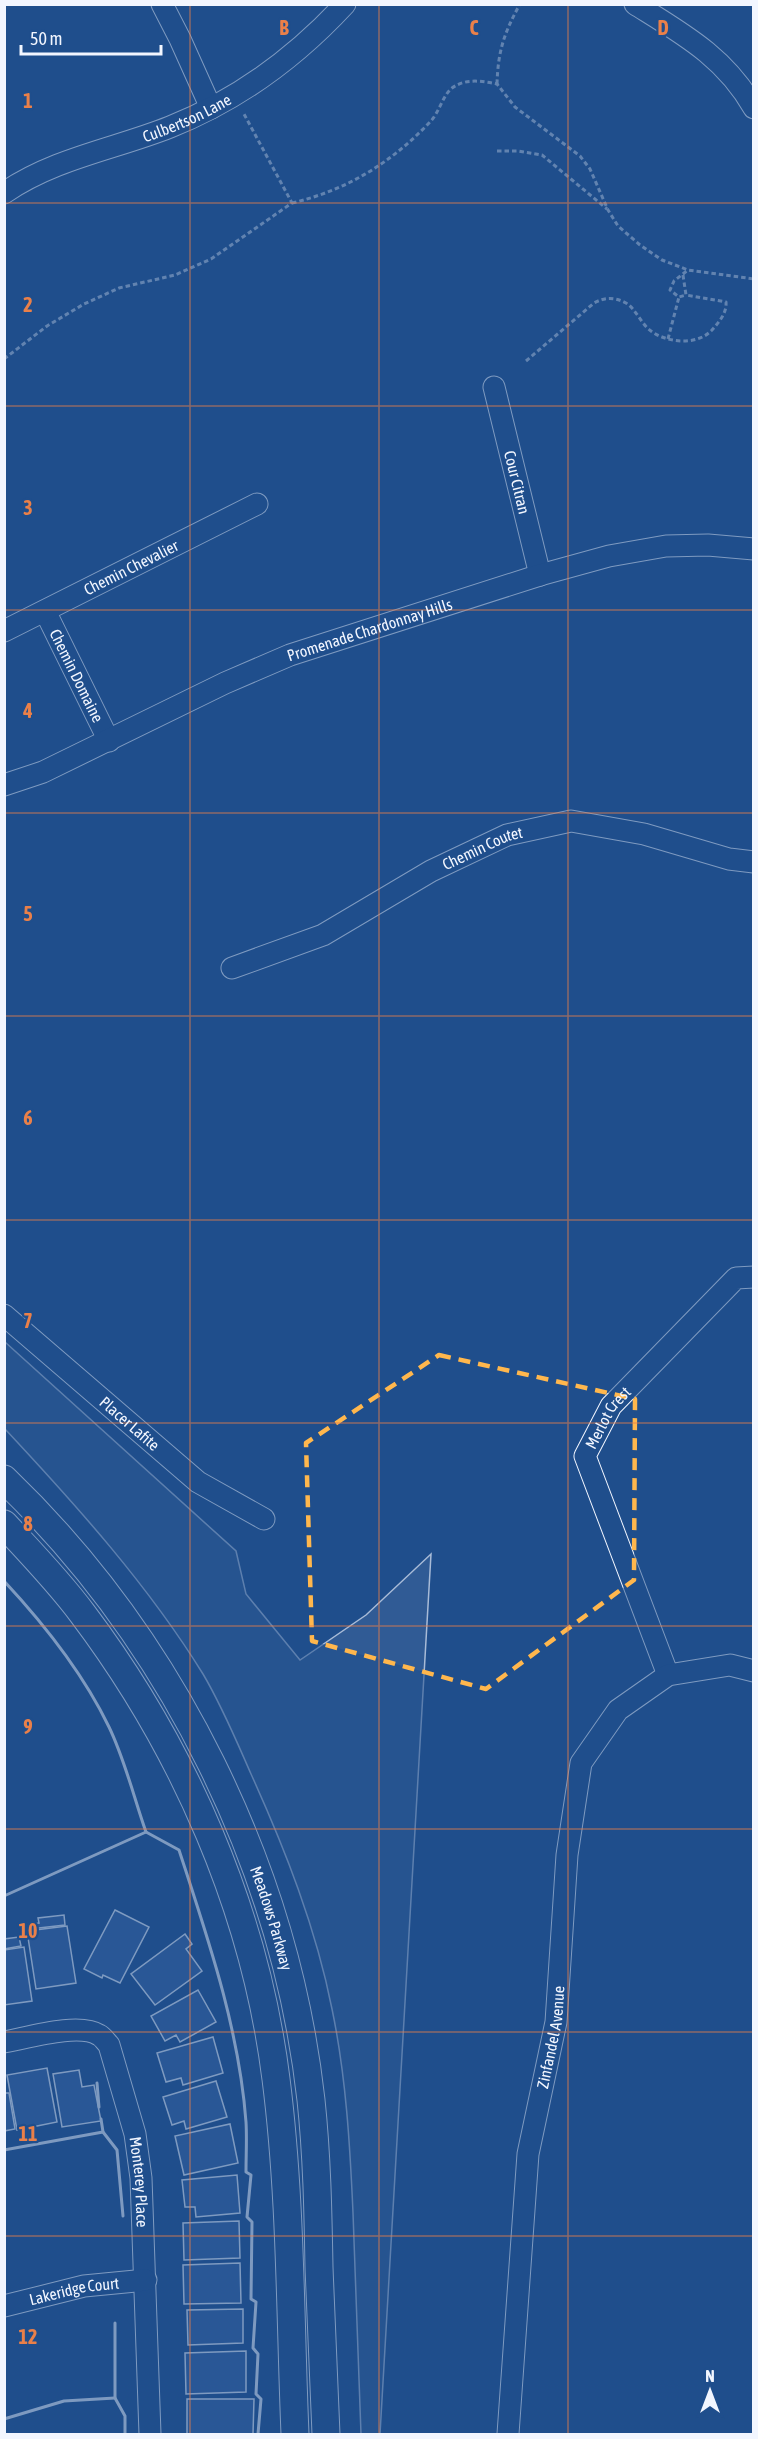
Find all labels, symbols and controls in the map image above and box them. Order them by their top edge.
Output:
text: B [279,16,289,39]
text: C [470,16,479,39]
text: D [657,16,669,39]
scale bar [21,18,160,56]
text: 50 m [30,28,62,49]
text: 1 [23,89,33,112]
street label: Culbertson Lane [140,90,234,145]
text: 2 [23,293,33,316]
street label: Cour Citran [501,449,534,516]
text: 3 [23,496,33,519]
street label: Chemin Chevalier [81,536,181,599]
street label: Promenade Chardonnay Hills [285,595,455,664]
street label: Chemin Domaine [46,626,107,725]
text: 4 [22,699,33,722]
street label: Chemin Coutet [439,823,525,873]
text: 5 [23,902,33,925]
text: 6 [23,1106,33,1129]
text: 7 [23,1309,33,1332]
street label: Merlot Crest [581,1382,634,1452]
street label: Placer Lafite [96,1393,163,1454]
text: 8 [23,1512,33,1535]
text: 9 [23,1715,33,1738]
street label: Meadows Parkway [247,1864,296,1973]
text: 10 [19,1919,37,1942]
street label: Zinfandel Avenue [533,1985,567,2090]
text: 11 [19,2122,37,2145]
street label: Monterey Place [126,2135,152,2228]
street label: Lakeridge Court [27,2274,120,2308]
text: 12 [19,2325,37,2348]
north arrow [680,2361,740,2421]
text: N [705,2367,715,2385]

